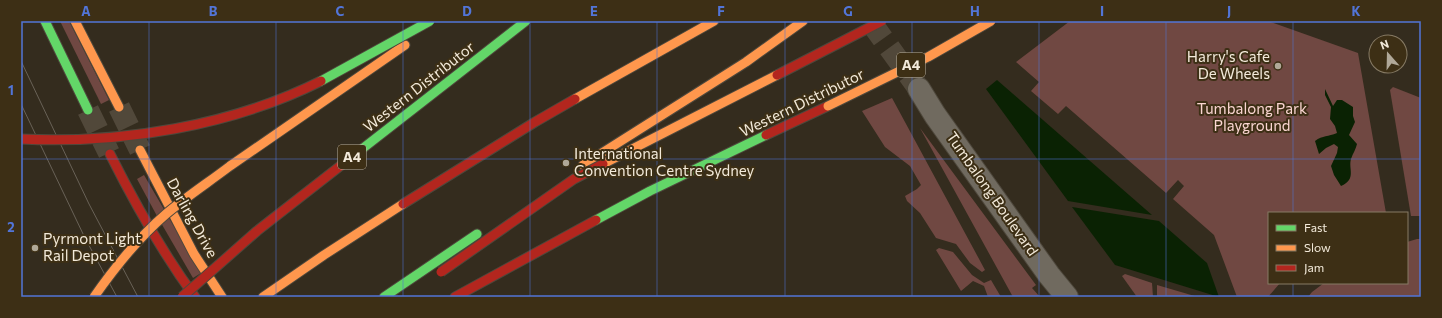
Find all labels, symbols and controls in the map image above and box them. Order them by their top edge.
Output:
text: A [81,3,91,19]
text: B [209,3,218,19]
text: C [336,3,345,19]
text: D [462,3,472,19]
text: E [590,3,598,19]
text: F [717,3,725,19]
text: G [843,3,853,19]
text: H [970,3,980,19]
text: I [1100,3,1104,19]
text: J [1227,3,1231,19]
text: K [1351,3,1361,19]
north arrow [1368,34,1408,74]
street label: Western Distributor [359,37,478,135]
text: N [1378,37,1391,52]
place label: Harry's Cafe De Wheels [1187,47,1270,82]
road number: A4 [897,53,925,77]
marker: Harry's Cafe De Wheels [1273,61,1283,71]
street label: Western Distributor [736,64,867,140]
text: 1 [8,82,14,98]
park label: Tumbalong Park Playground [1197,99,1307,134]
street label: Tumbalong Boulevard [943,128,1042,259]
place label: International Convention Centre Sydney [574,144,754,179]
road number: A4 [338,145,366,169]
marker: International Convention Centre Sydney [561,158,571,168]
street label: Darling Drive [164,174,222,261]
legend [1268,212,1408,284]
text: 2 [7,219,15,235]
text: Fast [1304,220,1327,234]
place label: Pyrmont Light Rail Depot [43,229,141,264]
text: Slow [1304,240,1331,254]
marker: Pyrmont Light Rail Depot [30,243,40,253]
text: Jam [1304,260,1324,275]

